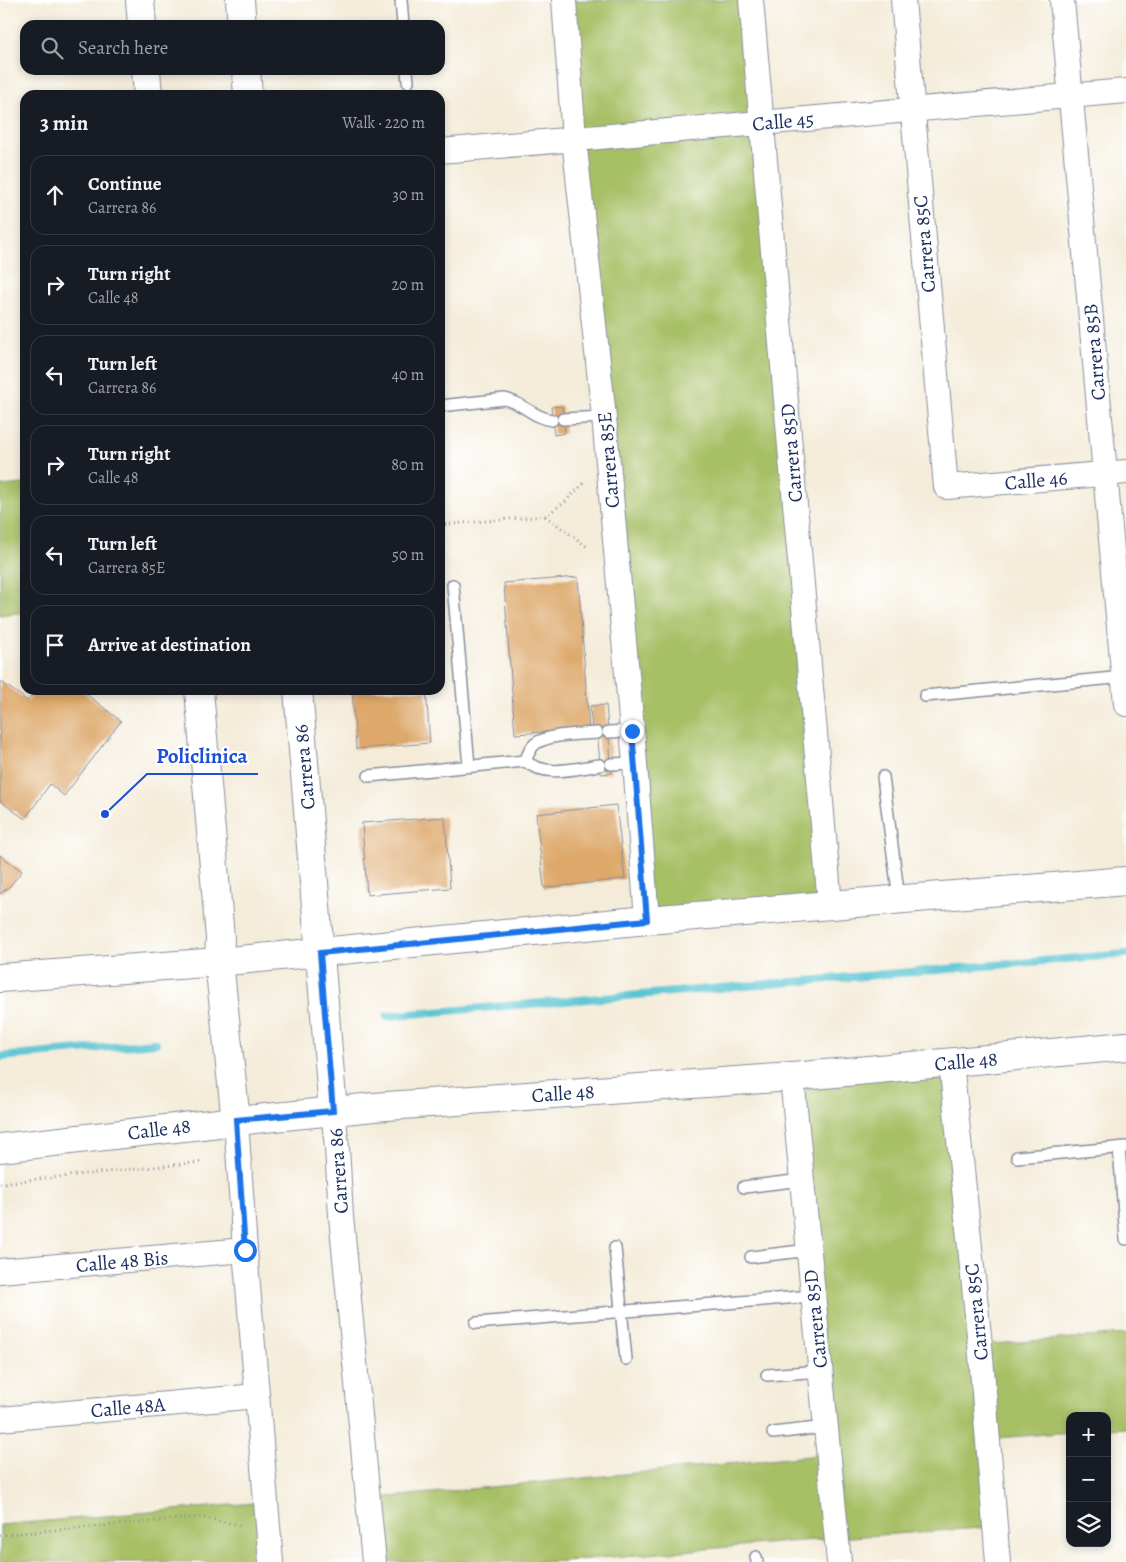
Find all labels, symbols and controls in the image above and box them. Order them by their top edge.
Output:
search box [20,20,445,75]
icon: search [38,34,66,62]
text: Search here [78,35,168,61]
street label: Calle 45 [751,105,815,138]
text: 3 min [40,109,88,137]
text: Walk · 220 m [342,112,425,134]
text: Continue [88,171,162,197]
icon: ahead [41,181,69,209]
text: 30 m [392,184,424,206]
street label: Carrera 85C [907,194,942,294]
text: Carrera 86 [88,197,156,219]
text: Turn right [88,261,170,287]
icon: right [41,271,69,299]
text: 20 m [391,274,424,296]
text: Calle 48 [88,287,139,309]
street label: Carrera 85B [1077,303,1112,401]
text: Turn left [88,351,157,377]
icon: left [41,361,69,389]
text: 40 m [392,364,424,386]
text: Carrera 86 [88,377,156,399]
street label: Carrera 85D [774,402,809,503]
street label: Carrera 85E [591,411,626,509]
text: Turn right [88,441,170,467]
icon: right [41,451,69,479]
text: 80 m [391,454,424,476]
street label: Calle 46 [1004,464,1069,497]
text: Calle 48 [88,467,139,489]
text: Turn left [88,531,157,557]
icon: left [41,541,69,569]
text: 50 m [392,544,424,566]
text: Carrera 85E [88,557,165,579]
icon: arrive [41,631,69,659]
text: Arrive at destination [88,632,251,658]
route end [621,720,644,743]
street label: Carrera 86 [287,723,322,811]
callout: Policlinica [147,738,258,774]
text: Policlinica [156,742,249,770]
street label: Calle 48 [933,1045,999,1078]
street label: Calle 48 [531,1078,596,1109]
street label: Calle 48 [126,1112,192,1147]
street label: Carrera 86 [322,1127,355,1215]
route start [234,1239,257,1262]
street label: Calle 48 Bis [75,1244,169,1279]
street label: Carrera 85C [958,1262,995,1362]
street label: Carrera 85D [797,1268,834,1370]
street label: Calle 48A [90,1391,167,1424]
map controls [1066,1412,1111,1547]
button: + [1066,1412,1111,1457]
button: − [1066,1457,1111,1502]
button: layers [1066,1502,1111,1547]

